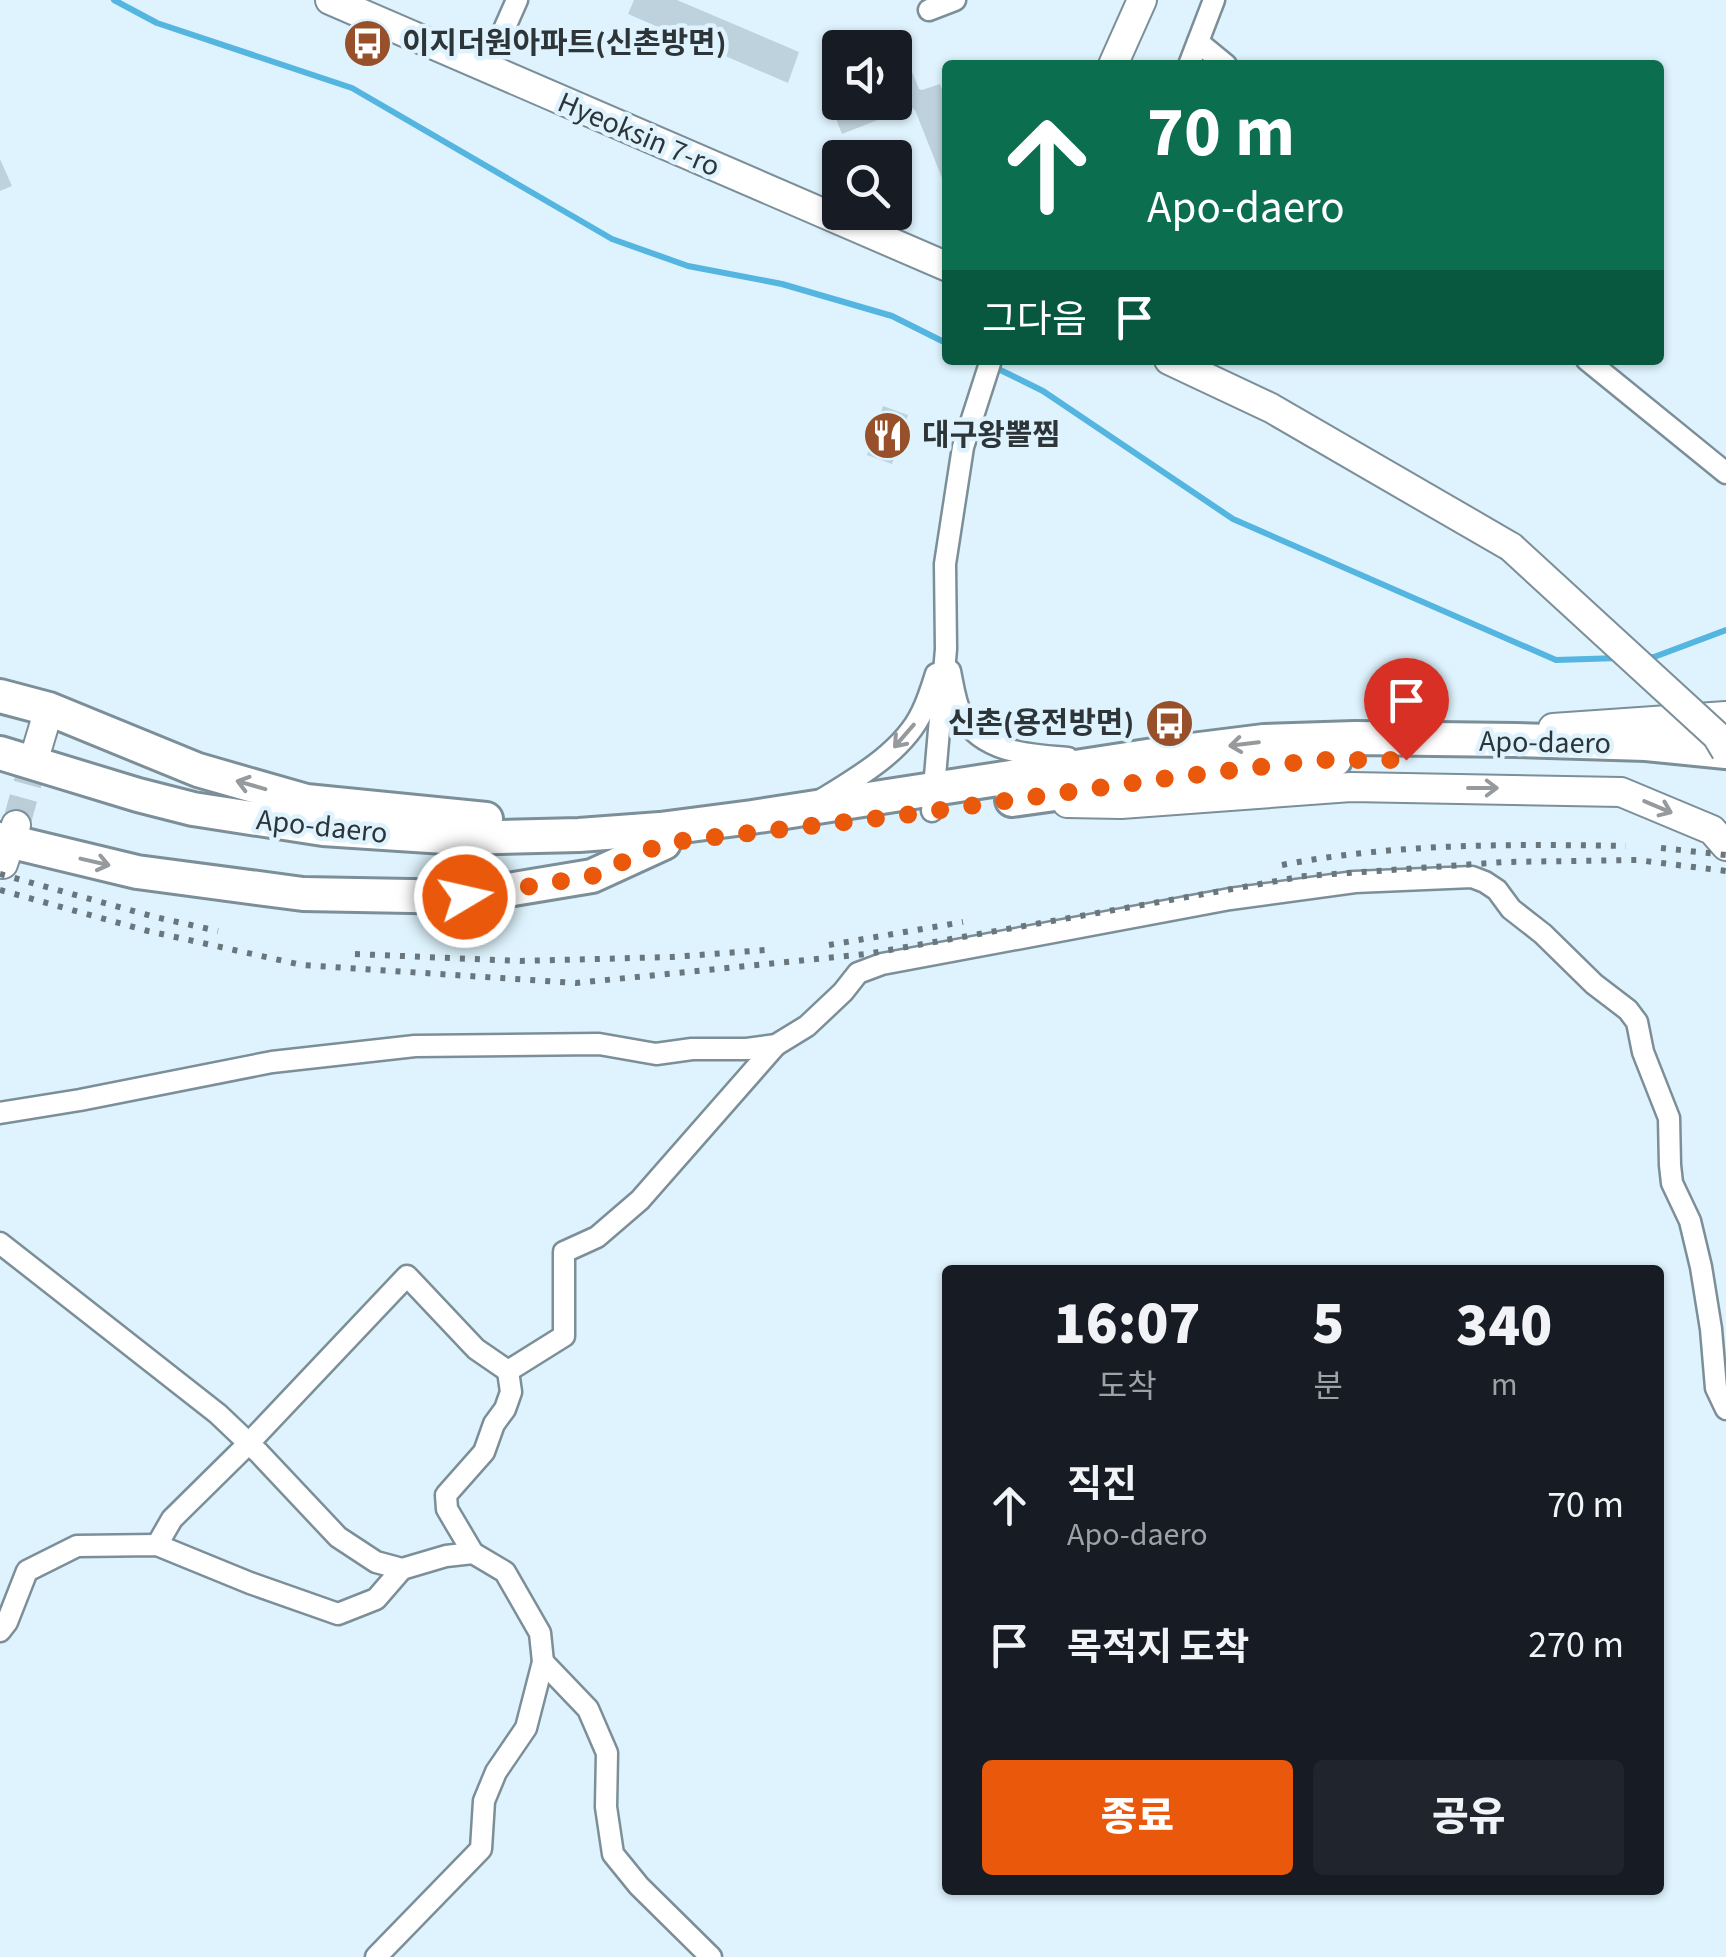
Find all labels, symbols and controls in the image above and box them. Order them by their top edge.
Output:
bus stop icon: 이지더원아파트(신촌방면) [341,17,393,69]
place label: 이지더원아파트(신촌방면) [402,22,726,65]
map controls [822,30,912,230]
button: sound [822,30,912,120]
street label: Hyeoksin 7-ro [551,81,727,188]
text: 70 m [1147,83,1295,183]
icon: ahead [982,100,1112,230]
button: search [822,140,912,230]
text: Apo-daero [1147,176,1345,240]
icon: arrive [1107,290,1162,345]
text: 그다음 [982,293,1087,347]
restaurant icon: 대구왕뽈찜 [861,409,913,461]
place label: 대구왕뽈찜 [922,414,1060,457]
pin [1364,658,1449,761]
icon: arrive [1379,673,1434,728]
bus stop icon: 신촌(용전방면) [1143,697,1195,749]
place label: 신촌(용전방면) [948,702,1134,745]
street label: Apo-daero [1479,720,1611,765]
one-way arrow [892,723,915,748]
one-way arrow [1229,735,1261,754]
one-way arrow [236,775,267,793]
one-way arrow [1466,778,1498,798]
street label: Apo-daero [254,798,390,855]
one-way arrow [1642,800,1673,818]
position arrow [413,845,517,949]
one-way arrow [78,854,110,872]
text: 16:07 [1054,1282,1201,1367]
text: 5 [1312,1282,1344,1367]
text: 340 [1456,1284,1552,1369]
text: m [1491,1362,1517,1408]
text: 도착 [1098,1364,1157,1410]
text: 분 [1314,1364,1343,1410]
text: 직진 [1067,1458,1137,1512]
icon: ahead [982,1478,1037,1533]
text: 70 m [1547,1478,1624,1532]
text: Apo-daero [1067,1512,1208,1558]
icon: arrive [982,1618,1037,1673]
text: 270 m [1528,1618,1624,1672]
text: 목적지 도착 [1067,1621,1249,1675]
button: 종료 [982,1760,1293,1875]
button: 공유 [1313,1760,1624,1875]

